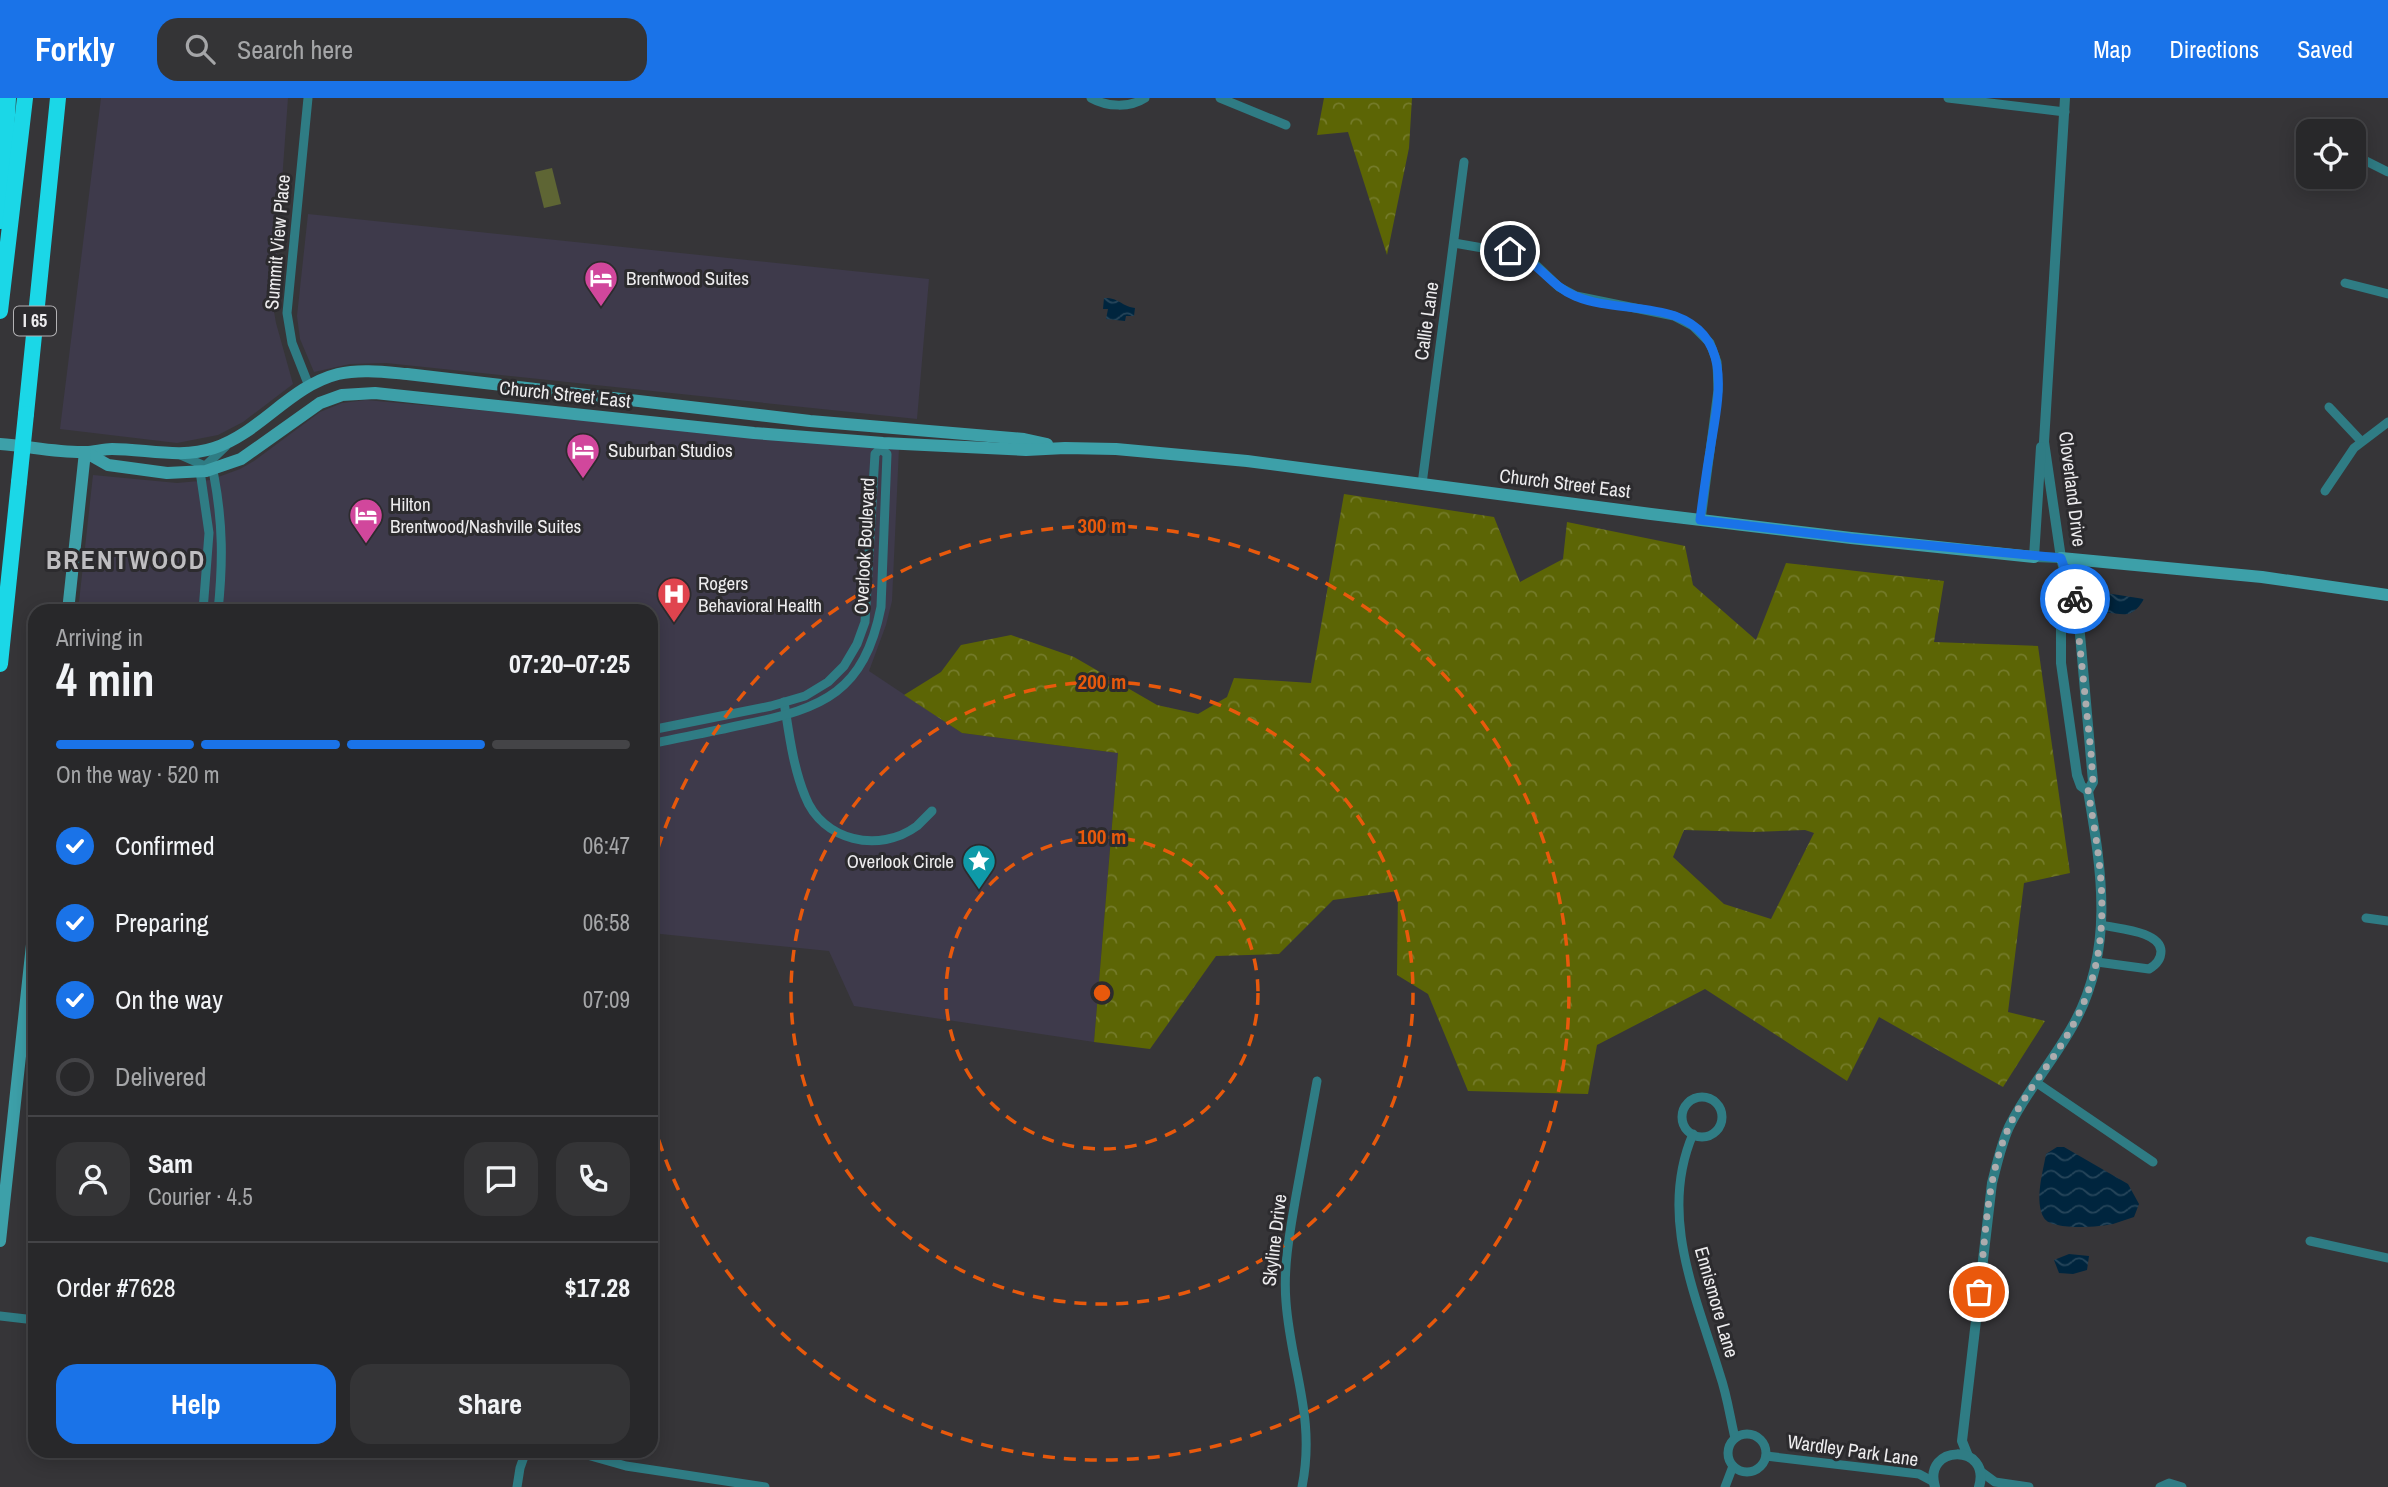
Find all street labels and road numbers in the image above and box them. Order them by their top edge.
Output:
street label: Summit View Place [258,173,296,311]
street label: Callie Lane [1408,280,1444,362]
road number: I 65 [14,306,56,336]
street label: Church Street East [498,374,632,414]
street label: Cloverland Drive [2053,430,2093,548]
street label: Church Street East [1498,462,1633,504]
street label: Overlook Boulevard [847,477,881,615]
street label: Skyline Drive [1255,1192,1293,1288]
street label: Ennismore Lane [1689,1243,1745,1361]
street label: Wardley Park Lane [1786,1428,1920,1472]

